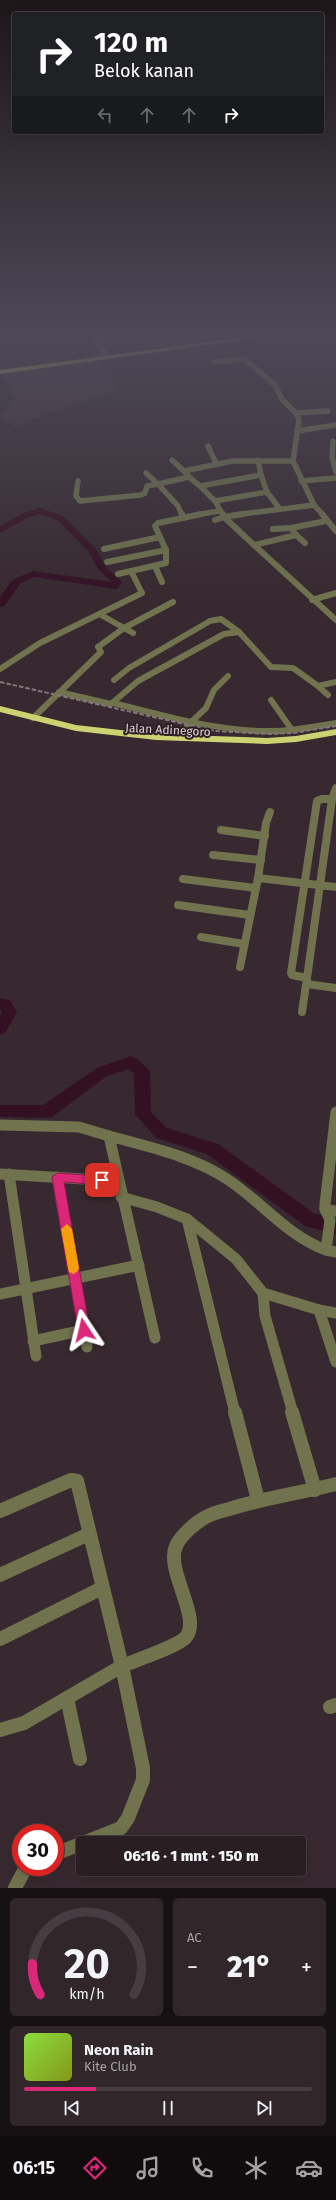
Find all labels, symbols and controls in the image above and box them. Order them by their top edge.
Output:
text: 120 m [94,26,168,59]
icon: right [28,28,80,80]
text: Belok kanan [94,60,194,82]
icon: left [94,104,116,126]
icon: ahead [136,104,158,126]
icon: ahead [178,104,200,126]
icon: right [220,104,242,126]
street label: Jalan Adinegoro [125,721,211,739]
pin [85,1163,119,1197]
icon: arrive [91,1169,113,1191]
position arrow [63,1309,105,1351]
speed limit sign: 30 [12,1824,64,1876]
text: 06:16 · 1 mnt · 150 m [123,1847,259,1865]
text: AC [187,1930,202,1945]
text: 20 [64,1939,109,1989]
text: 21° [227,1949,272,1985]
text: − [187,1954,198,1981]
text: + [301,1954,312,1981]
text: km/h [69,1986,104,2003]
text: Neon Rain [84,2041,153,2059]
text: Kite Club [84,2059,137,2074]
icon: previous [61,2097,83,2119]
icon: pause [157,2097,179,2119]
icon: next [253,2097,275,2119]
icon: directions [81,2154,109,2182]
icon: music [134,2154,162,2182]
icon: phone [188,2154,216,2182]
icon: climate [242,2154,270,2182]
icon: car [295,2154,323,2182]
text: 06:15 [13,2157,55,2179]

